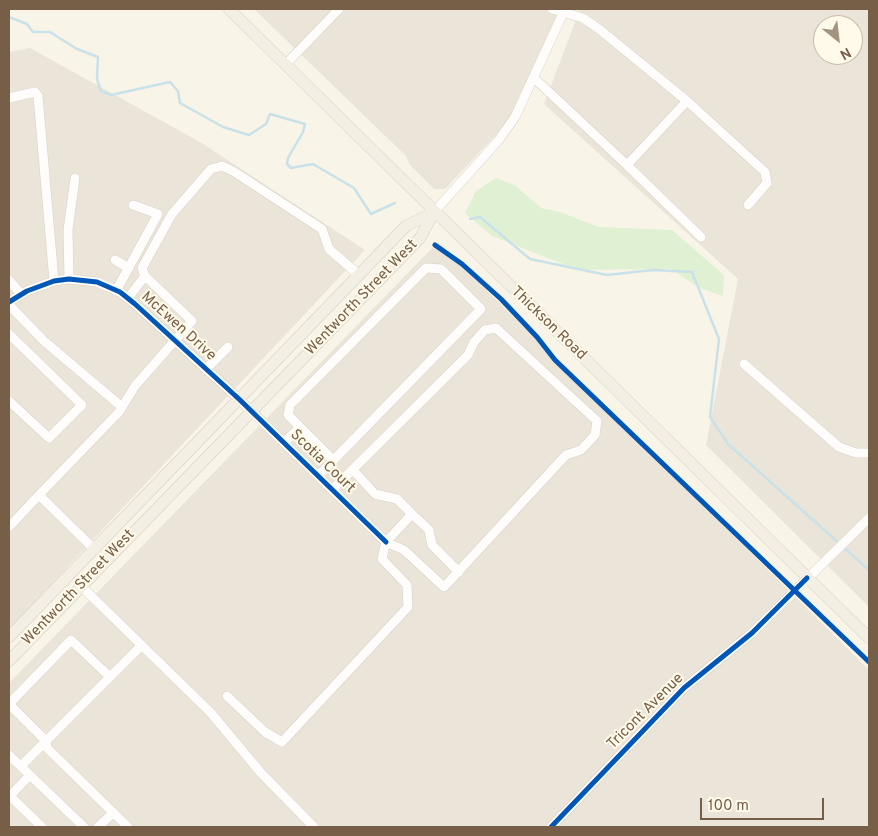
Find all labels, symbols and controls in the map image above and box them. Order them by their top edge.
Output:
north arrow [813,15,863,65]
text: N [837,43,854,63]
street label: Wentworth Street West [302,236,422,360]
street label: Thickson Road [506,283,590,365]
street label: McEwen Drive [137,289,219,365]
street label: Scotia Court [286,426,358,498]
street label: Wentworth Street West [19,526,139,650]
street label: Tricont Avenue [604,670,688,754]
scale bar [703,788,827,820]
text: 100 m [708,797,749,816]

